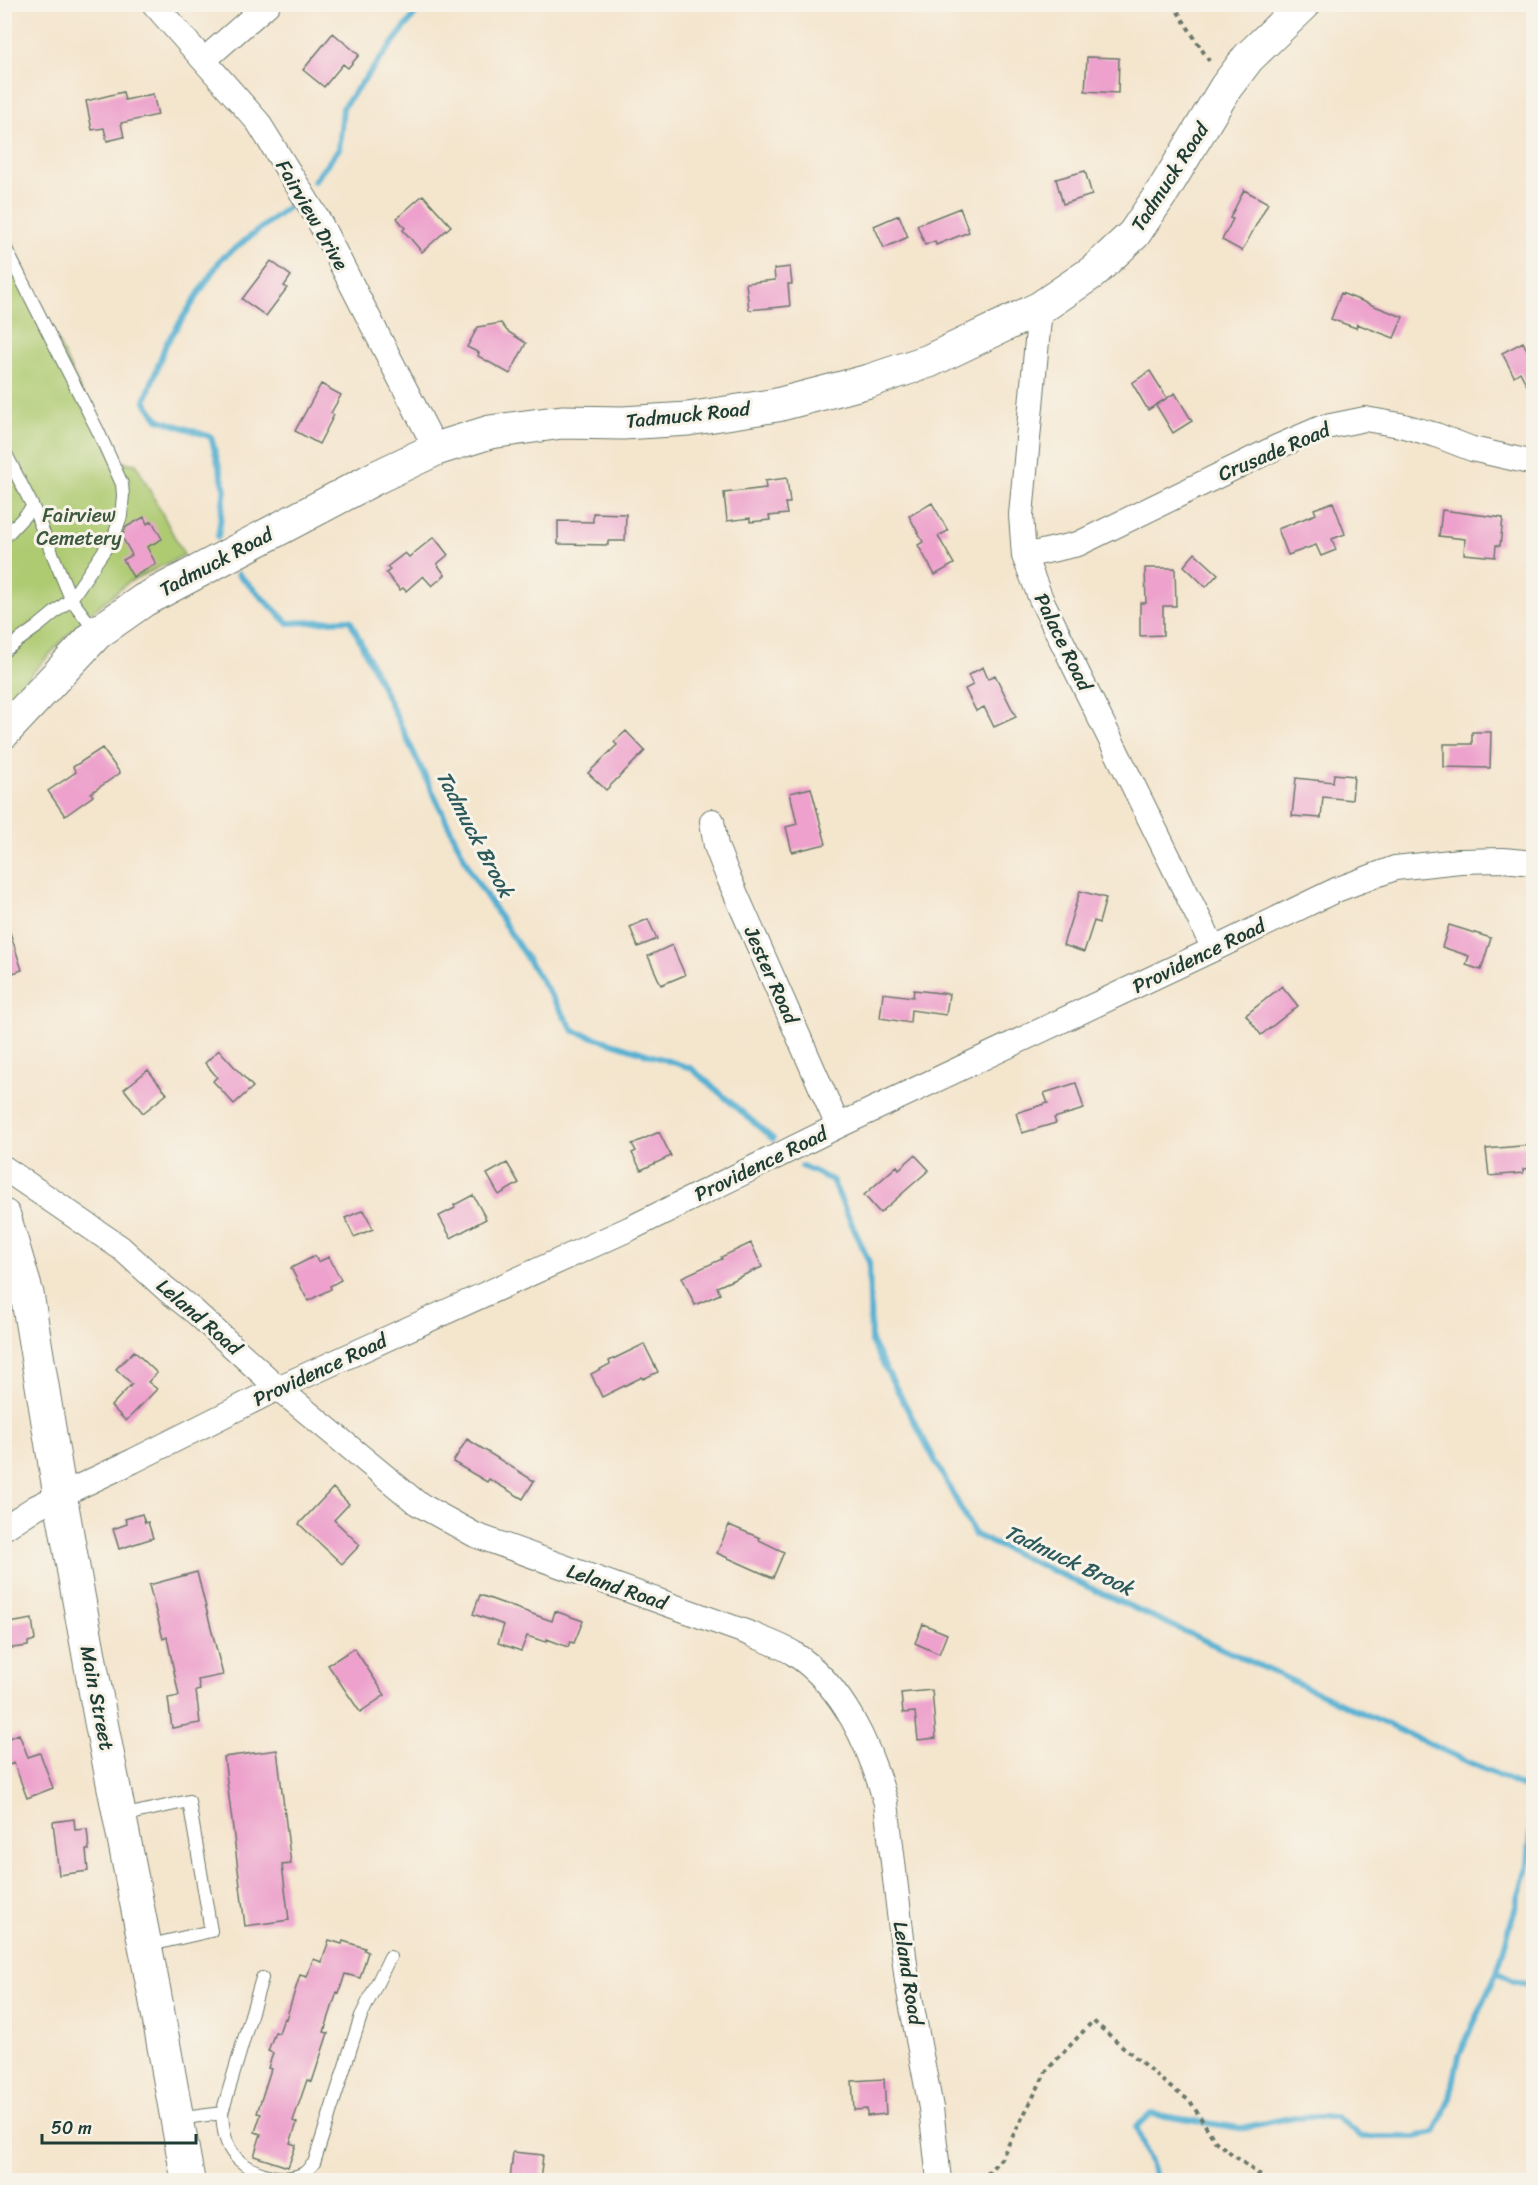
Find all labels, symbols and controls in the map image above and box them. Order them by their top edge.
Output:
street label: Tadmuck Road [1121,114,1219,239]
street label: Fairview Drive [266,153,358,277]
street label: Tadmuck Road [624,391,753,439]
street label: Crusade Road [1212,412,1337,491]
park label: Fairview Cemetery [36,498,122,556]
street label: Tadmuck Road [153,517,280,607]
street label: Palace Road [1024,587,1103,698]
water label: Tadmuck Brook [425,763,525,906]
street label: Providence Road [1126,908,1273,1003]
street label: Jester Road [733,920,809,1031]
street label: Providence Road [688,1116,835,1211]
street label: Leland Road [148,1270,251,1365]
street label: Providence Road [247,1323,394,1416]
water label: Tadmuck Brook [998,1513,1142,1608]
street label: Leland Road [562,1553,673,1621]
street label: Main Street [70,1643,124,1754]
street label: Leland Road [883,1919,934,2029]
scale bar [42,2107,196,2145]
text: 50 m [51,2112,92,2144]

